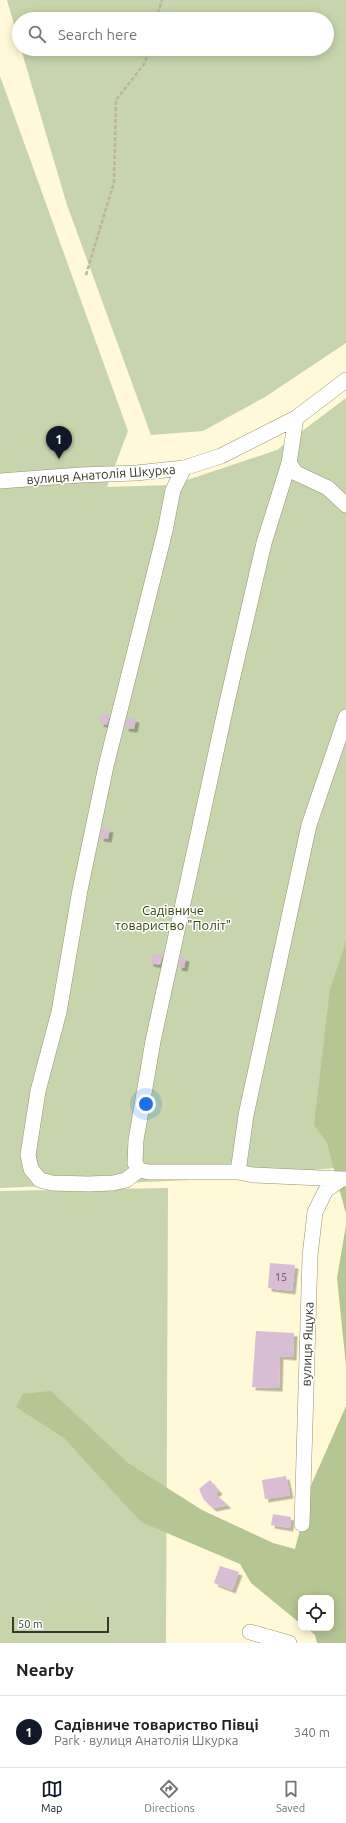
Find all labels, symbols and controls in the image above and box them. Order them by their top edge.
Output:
search box [12,12,334,56]
icon: search [26,23,48,45]
text: Search here [58,26,137,43]
pin: 1 [46,426,72,459]
street label: вулиця Анатолія Шкурка [26,462,176,486]
park label: Садівниче товариство "Політ" [115,903,231,932]
your location [136,1094,156,1114]
house number: 15 [275,1271,287,1283]
street label: вулиця Ящука [299,1301,315,1387]
map controls [298,1595,334,1631]
button: locate [298,1595,334,1631]
scale bar [12,1615,109,1634]
text: 50 m [18,1618,42,1630]
text: Nearby [16,1660,74,1679]
text: Садівниче товариство Півці [54,1716,259,1733]
text: 1 [25,1725,33,1739]
text: 340 m [294,1725,330,1739]
text: Park · вулиця Анатолія Шкурка [54,1733,238,1747]
tab: Map [41,1778,63,1814]
tab: Directions [144,1778,194,1814]
tab: Saved [276,1778,305,1814]

